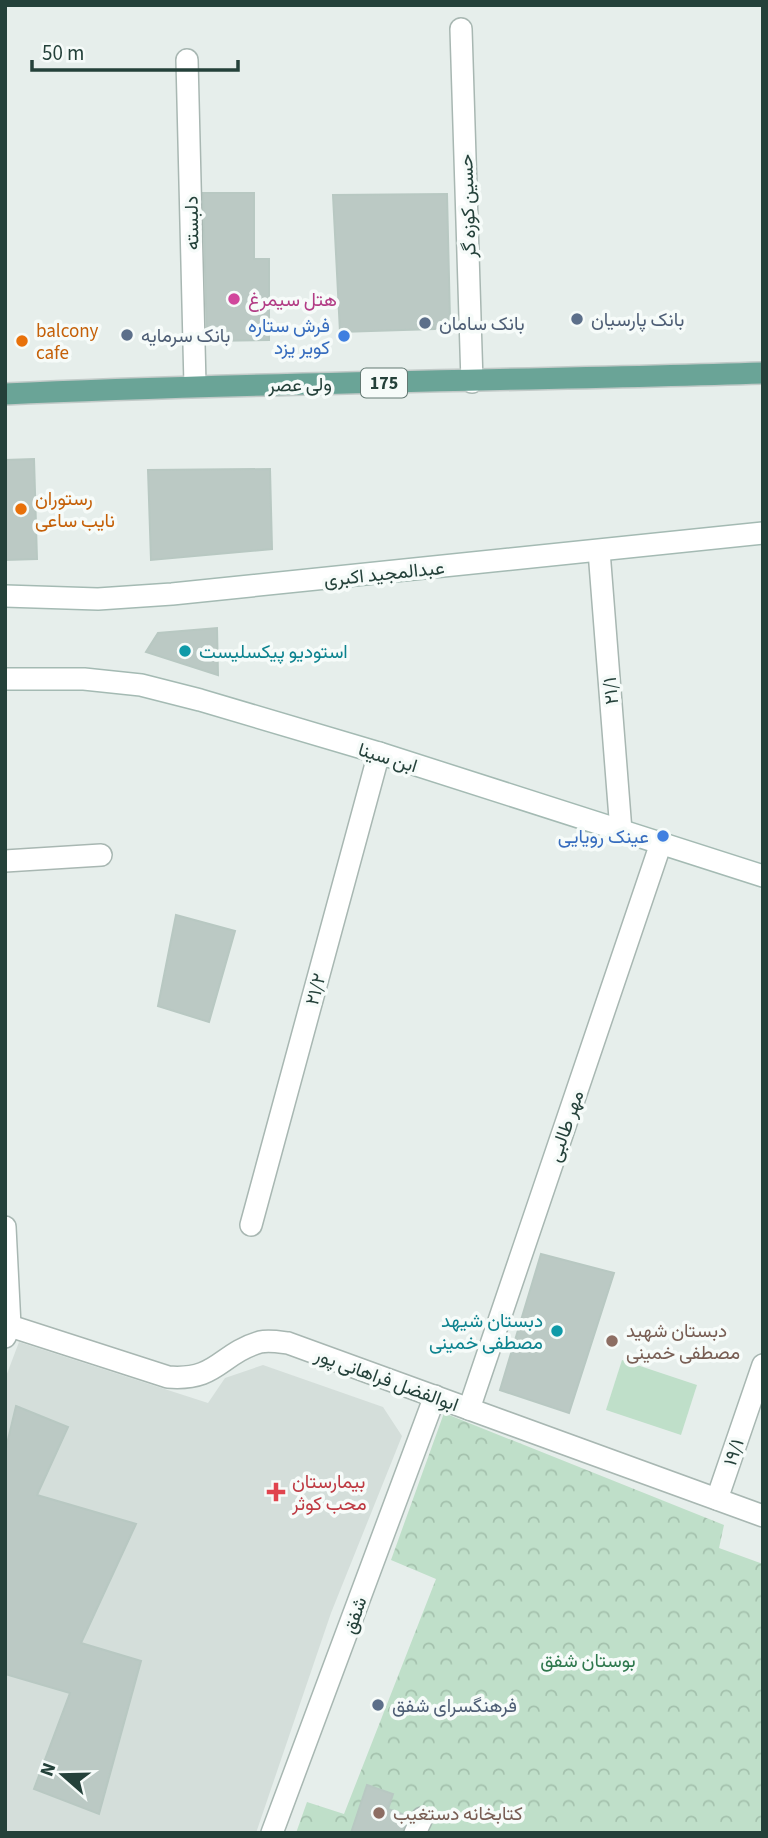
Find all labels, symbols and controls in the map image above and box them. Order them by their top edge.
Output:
scale bar [32,28,238,72]
text: 50 m [42,38,84,68]
street label: حسین کوزه گر [453,153,484,259]
street label: دلبسته [179,196,206,250]
place label: هتل سیمرغ [248,287,337,314]
marker: هتل سیمرغ [226,291,242,307]
place label: بانک پارسیان [591,307,684,334]
place label: بانک سامان [439,311,525,338]
marker: بانک پارسیان [569,311,585,327]
place label: فرش ستاره کویر یزد [248,313,330,362]
marker: بانک سامان [417,315,433,331]
place label: balcony cafe [36,318,99,367]
place label: بانک سرمایه [141,323,230,350]
marker: بانک سرمایه [119,327,135,343]
marker: فرش ستاره کویر یزد [336,328,352,344]
marker: balcony cafe [14,333,30,349]
road number: 175 [361,368,407,398]
street label: ولی عصر [267,371,332,400]
place label: رستوران نایب ساعی [35,486,115,535]
marker: رستوران نایب ساعی [13,501,29,517]
street label: عبدالمجید اکبری [322,555,446,594]
place label: استودیو پیکسلیست [199,639,348,666]
marker: استودیو پیکسلیست [177,643,193,659]
street label: ۲۱/۱ [597,676,626,706]
street label: ابن سینا [355,737,421,780]
place label: عینک رویایی [558,824,649,851]
marker: عینک رویایی [655,828,671,844]
street label: ۲۱/۲ [299,970,334,1008]
street label: مهر طالبی [542,1087,591,1166]
place label: دبستان شیهد مصطفی خمینی [429,1308,543,1357]
place label: دبستان شهید مصطفی خمینی [626,1318,740,1367]
marker: دبستان شیهد مصطفی خمینی [549,1323,565,1339]
marker: دبستان شهید مصطفی خمینی [604,1333,620,1349]
street label: ابوالفضل فراهانی پور [310,1341,462,1419]
street label: ۱۹/۱ [717,1435,752,1470]
place label: بیمارستان محب کوثر [291,1469,367,1518]
marker: بیمارستان محب کوثر [266,1482,286,1502]
street label: شفق [336,1593,375,1638]
park label: بوستان شفق [540,1648,636,1675]
place label: فرهنگسرای شفق [392,1693,517,1720]
marker: فرهنگسرای شفق [370,1697,386,1713]
north arrow [28,1740,98,1810]
text: N [34,1759,63,1780]
place label: کتابخانه دستغیب [393,1801,523,1828]
marker: کتابخانه دستغیب [371,1805,387,1821]

